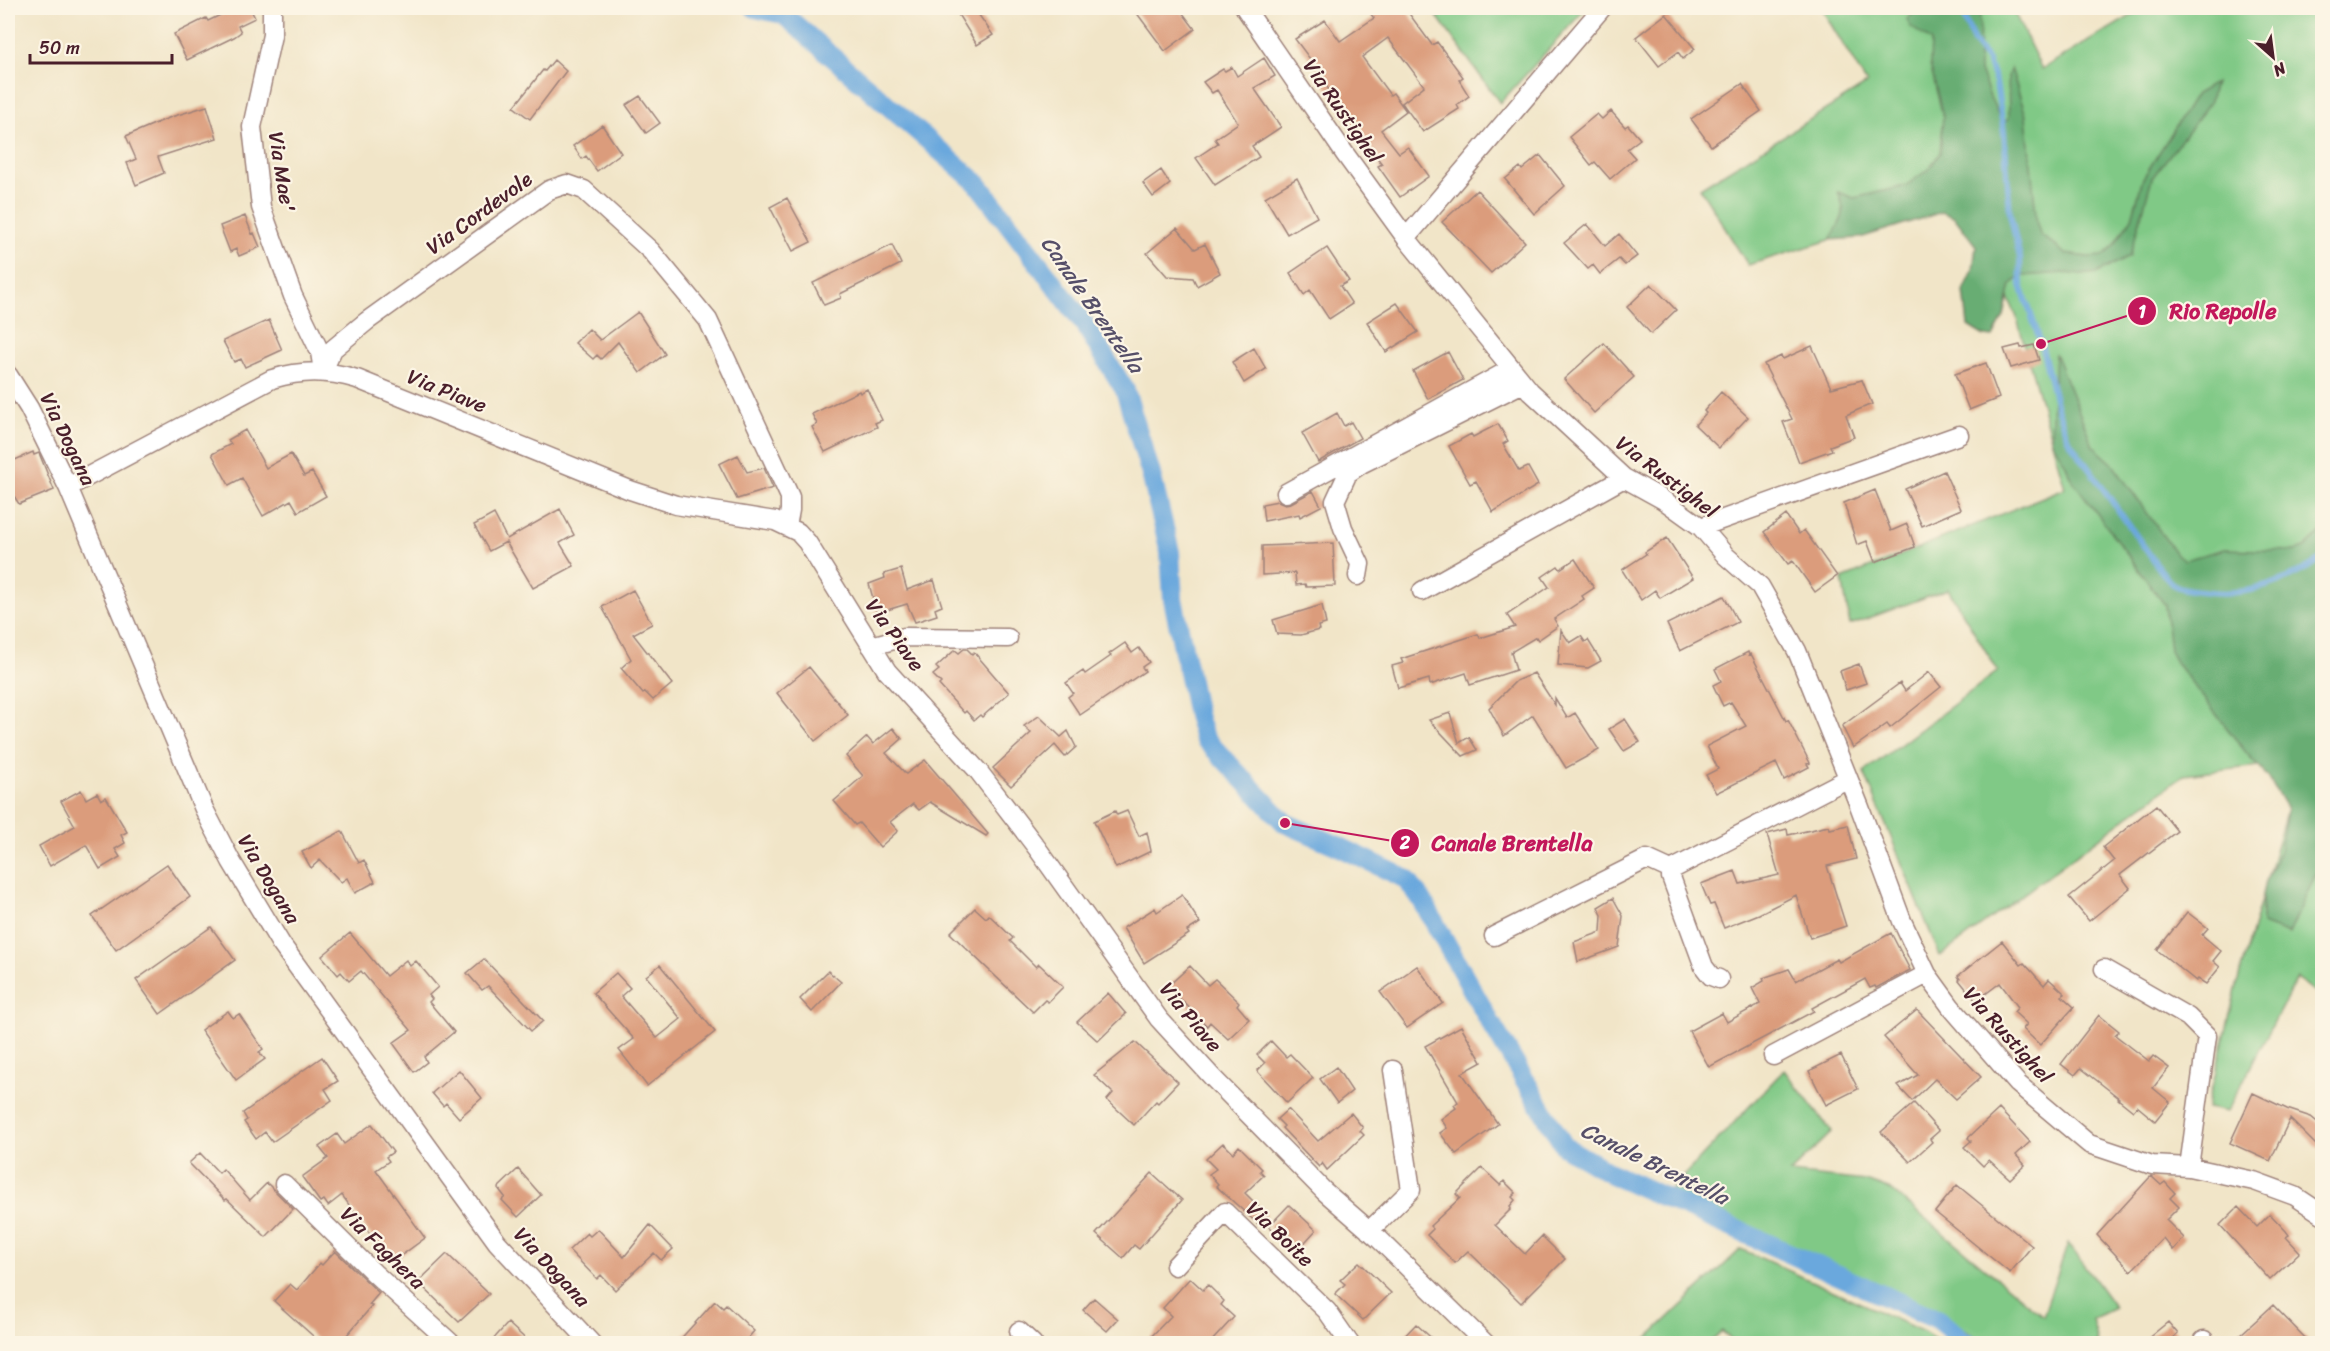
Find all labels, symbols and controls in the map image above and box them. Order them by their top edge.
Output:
scale bar [30,27,172,65]
north arrow [2243,27,2303,87]
text: 50 m [39,32,80,64]
street label: Via Rustighel [1293,50,1394,172]
text: N [2267,54,2292,86]
street label: Via Mae' [257,129,307,215]
street label: Via Cordevole [417,161,541,265]
water label: Canale Brentella [1030,227,1156,383]
callout: Rio Repolle [2127,291,2288,331]
text: Rio Repolle [2169,292,2277,331]
text: 1 [2138,296,2146,328]
street label: Via Piave [401,358,493,424]
street label: Via Dogana [29,386,107,493]
street label: Via Rustighel [1607,425,1728,529]
street label: Via Piave [855,590,935,680]
callout: Canale Brentella [1390,823,1604,863]
text: Canale Brentella [1431,824,1593,863]
street label: Via Dogana [227,826,311,932]
text: 2 [1399,827,1411,859]
street label: Via Piave [1150,973,1233,1061]
street label: Via Rustighel [1953,977,2063,1094]
water label: Canale Brentella [1574,1111,1737,1217]
street label: Via Boite [1237,1191,1324,1277]
street label: Via Faghera [331,1197,435,1299]
street label: Via Dogana [504,1217,600,1317]

